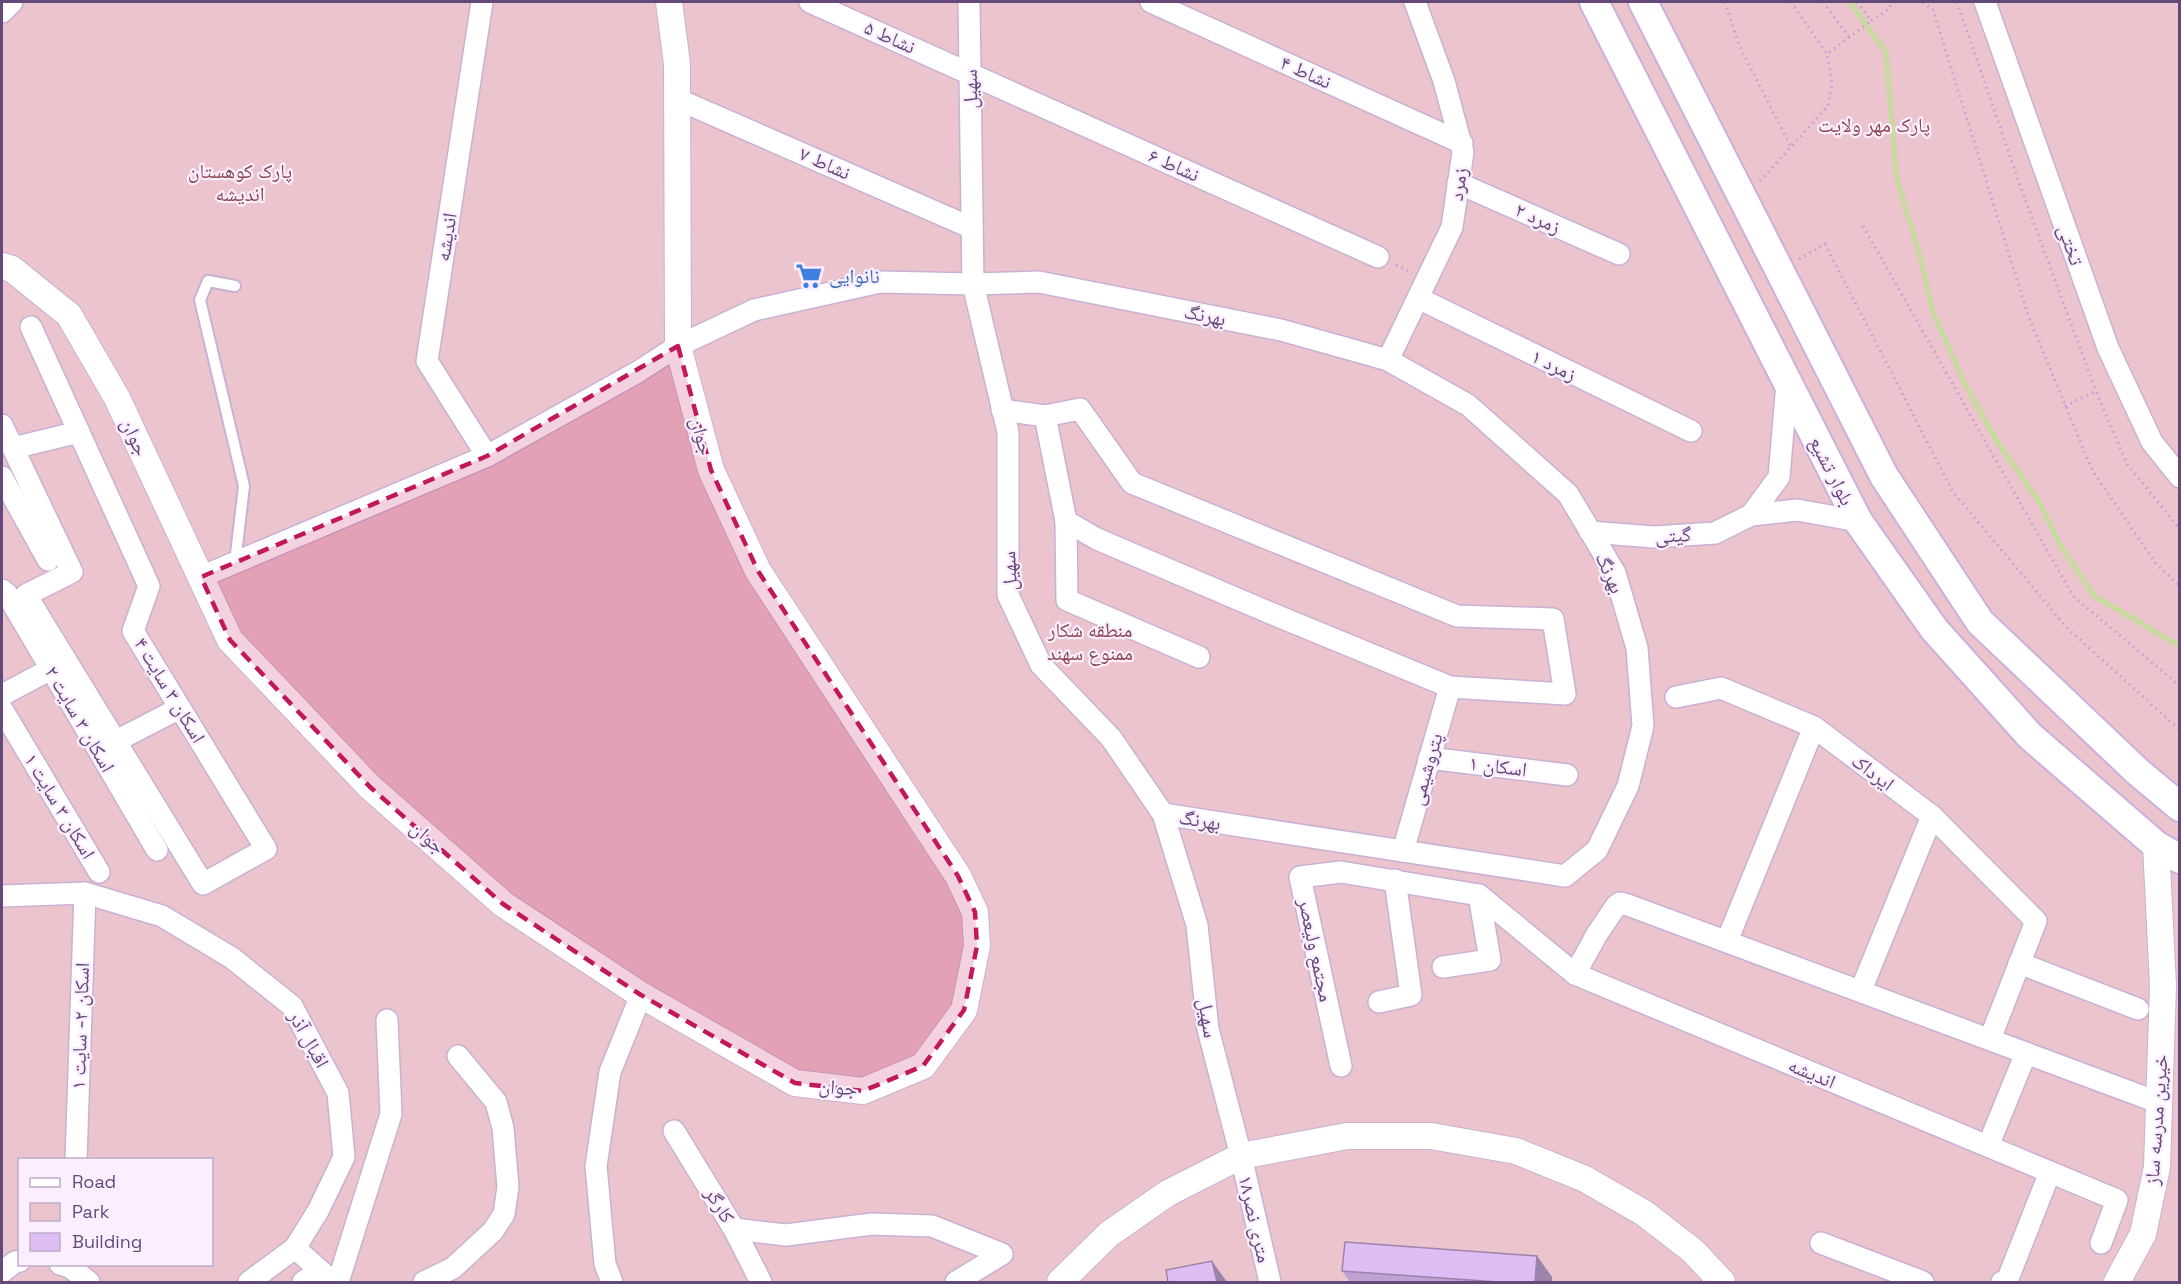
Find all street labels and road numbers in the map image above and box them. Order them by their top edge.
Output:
street label: نشاط ۵ [860,14,920,60]
street label: نشاط ۴ [1276,49,1336,95]
street label: سهیل [957,69,983,109]
street label: نشاط ۷ [795,140,855,186]
street label: نشاط ۶ [1144,142,1204,188]
street label: زمرد [1443,166,1473,202]
street label: زمرد ۲ [1511,196,1565,240]
street label: اندیشه [429,211,463,263]
street label: تختی [2052,221,2090,269]
street label: بهرنگ [1182,298,1228,332]
street label: زمرد ۱ [1527,343,1581,387]
street label: جوان [115,414,155,460]
street label: جوان [684,414,720,458]
street label: بلوار تشیع [1804,432,1860,510]
street label: گیتی [1654,521,1692,549]
street label: بهرنگ [1590,548,1630,598]
street label: سهیل [995,550,1023,592]
street label: اسکان ۳ سایت ۴ [128,632,212,748]
street label: اسکان ۳ سایت ۲ [39,661,121,777]
street label: پتروشیمی [1403,730,1449,808]
street label: ایرداک [1846,747,1900,797]
street label: اسکان ۳ سایت ۱ [18,748,102,864]
street label: اسکان ۱ [1468,750,1528,782]
street label: بهرنگ [1177,804,1223,836]
street label: جوان [405,815,451,860]
street label: مجتمع ولیعصر [1292,895,1340,1004]
street label: اسکان ۲- سایت ۱ [65,962,95,1090]
street label: سهیل [1192,996,1224,1040]
street label: اقبال آذر [282,1005,335,1072]
street label: اندیشه [1784,1051,1840,1095]
street label: خیرین مدرسه ساز [2138,1053,2174,1187]
street label: جوان [818,1072,859,1102]
street label: ۱۸متری نصر [1232,1173,1278,1265]
street label: کارگر [699,1181,741,1228]

